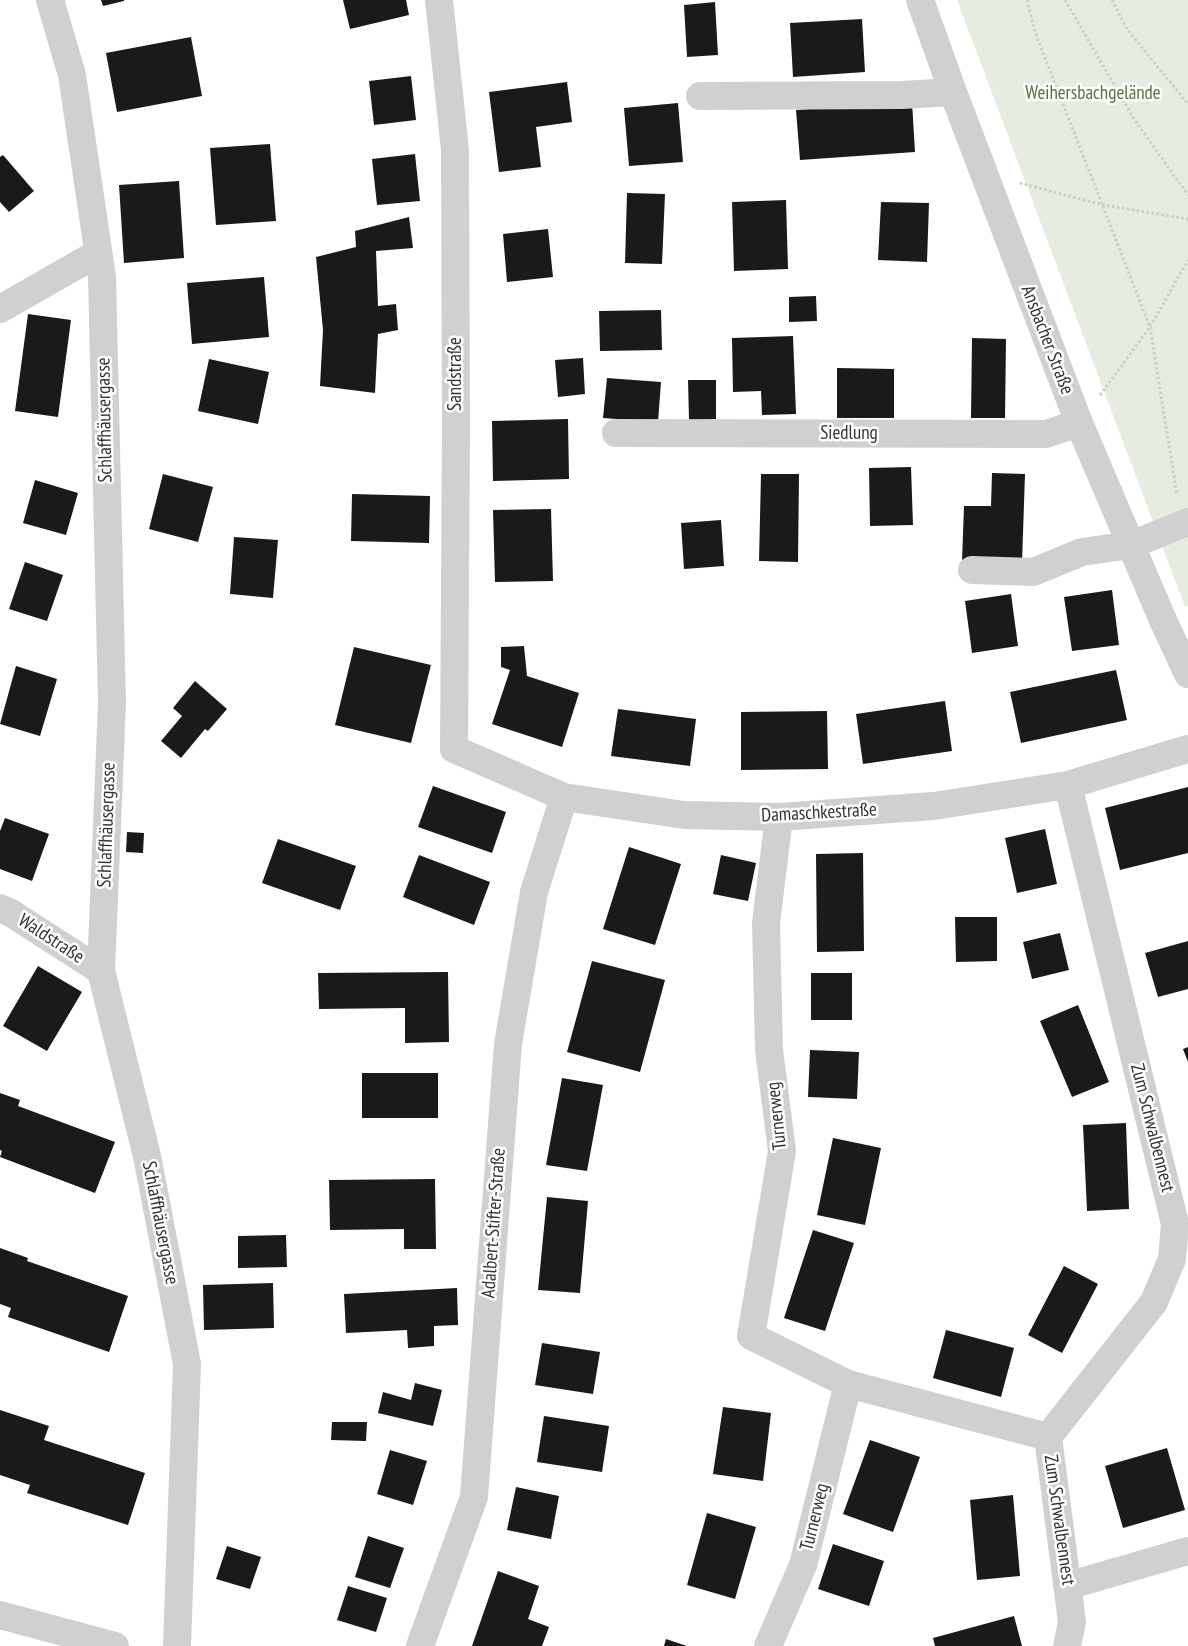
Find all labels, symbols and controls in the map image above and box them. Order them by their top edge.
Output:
park label: Weihersbachgelände [1025,83,1161,105]
street label: Ansbacher Straße [1016,282,1078,398]
street label: Sandstraße [445,337,467,411]
street label: Schlaffhäusergasse [93,357,117,483]
street label: Siedlung [820,423,878,445]
street label: Schlaffhäusergasse [93,762,121,888]
street label: Damaschkestraße [761,799,877,827]
street label: Waldstraße [14,909,88,969]
street label: Zum Schwalbennest [1125,1061,1179,1195]
street label: Turnerweg [762,1081,792,1151]
street label: Adalbert-Stifter-Straße [477,1147,511,1299]
street label: Schlaffhäusergasse [137,1159,183,1287]
street label: Zum Schwalbennest [1039,1453,1079,1587]
street label: Turnerweg [796,1481,834,1553]

